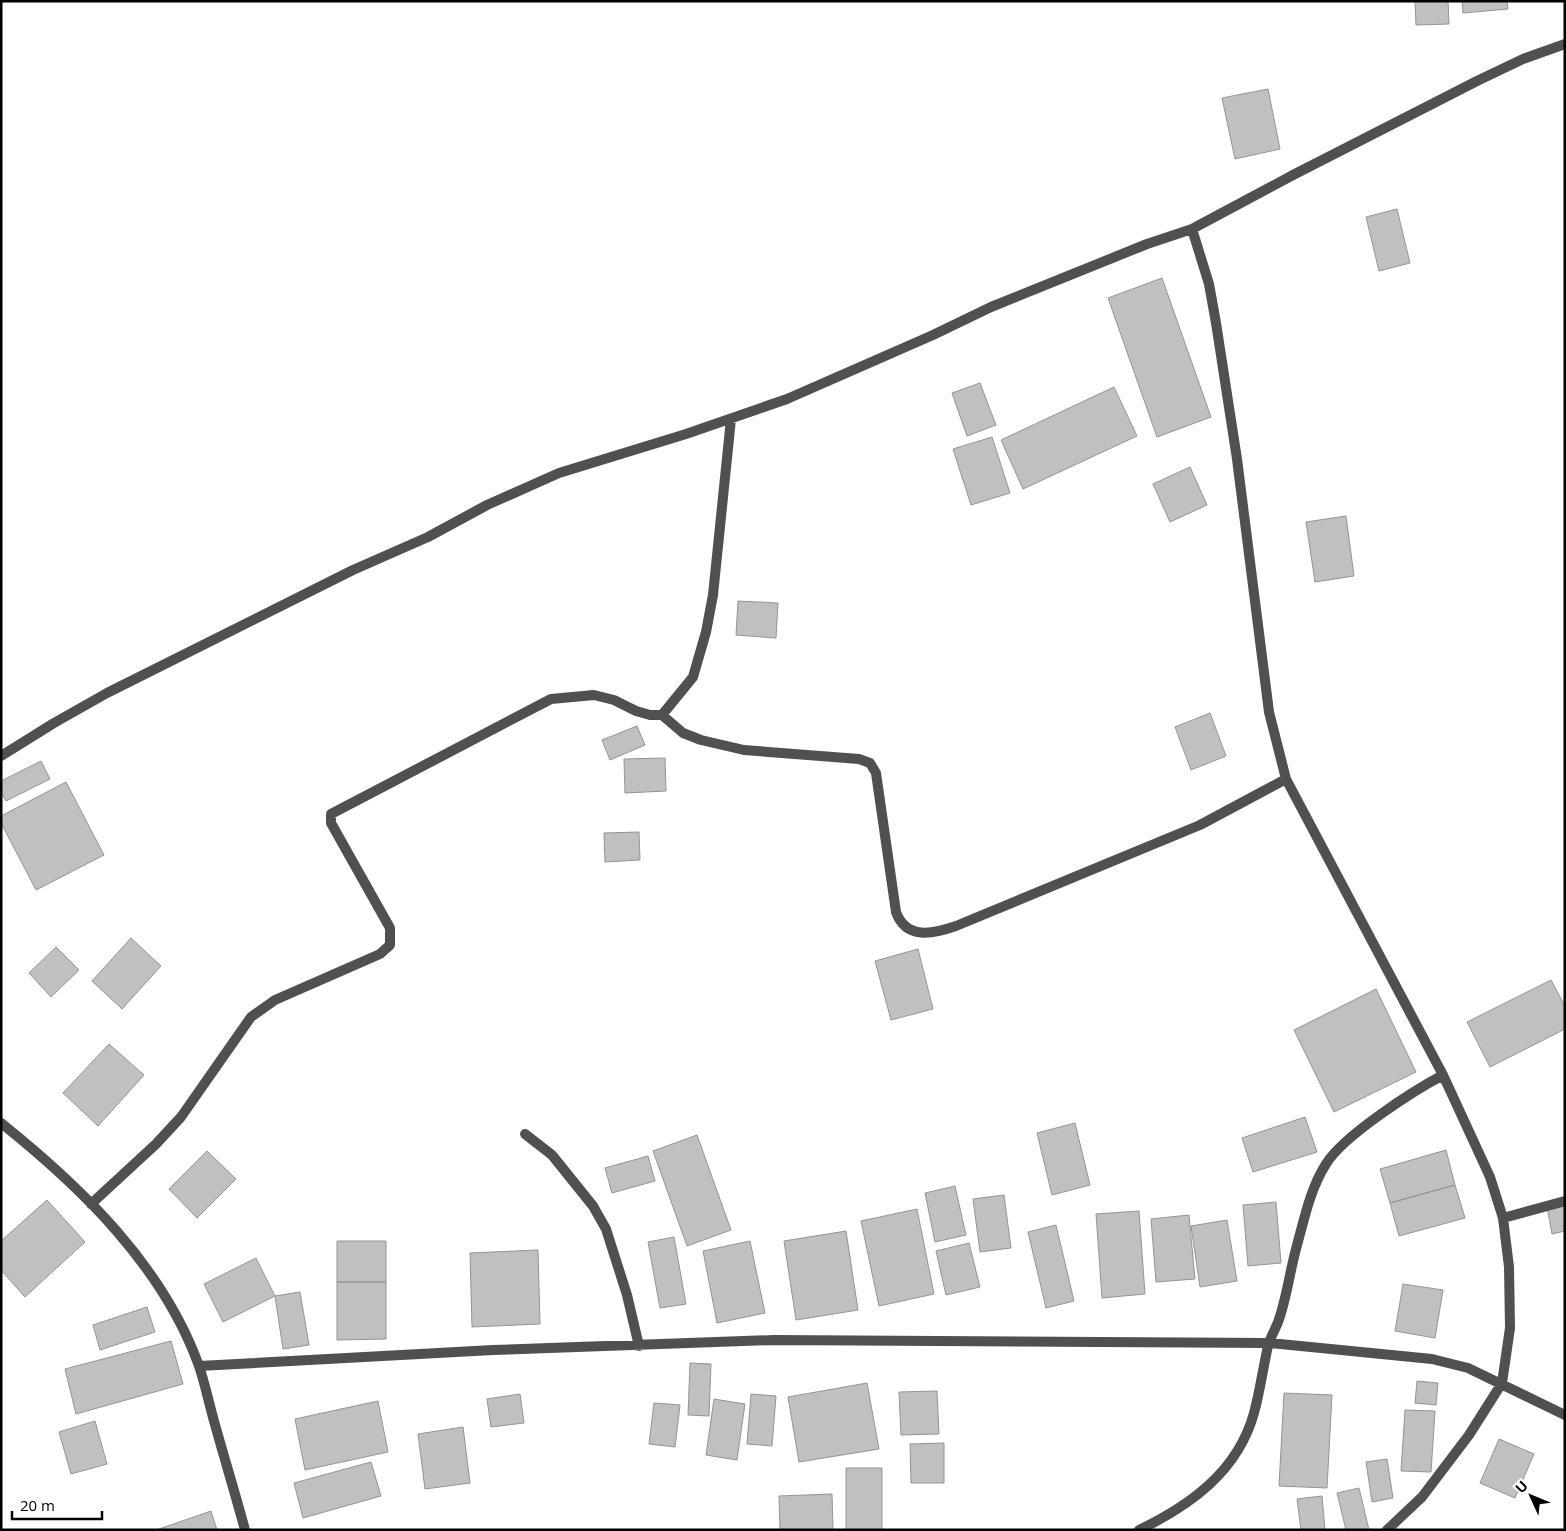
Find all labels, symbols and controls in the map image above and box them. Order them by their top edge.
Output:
north arrow [1506,1471,1556,1521]
text: U [1511,1476,1532,1497]
scale bar [12,1488,102,1520]
text: 20 m [20,1495,55,1515]

